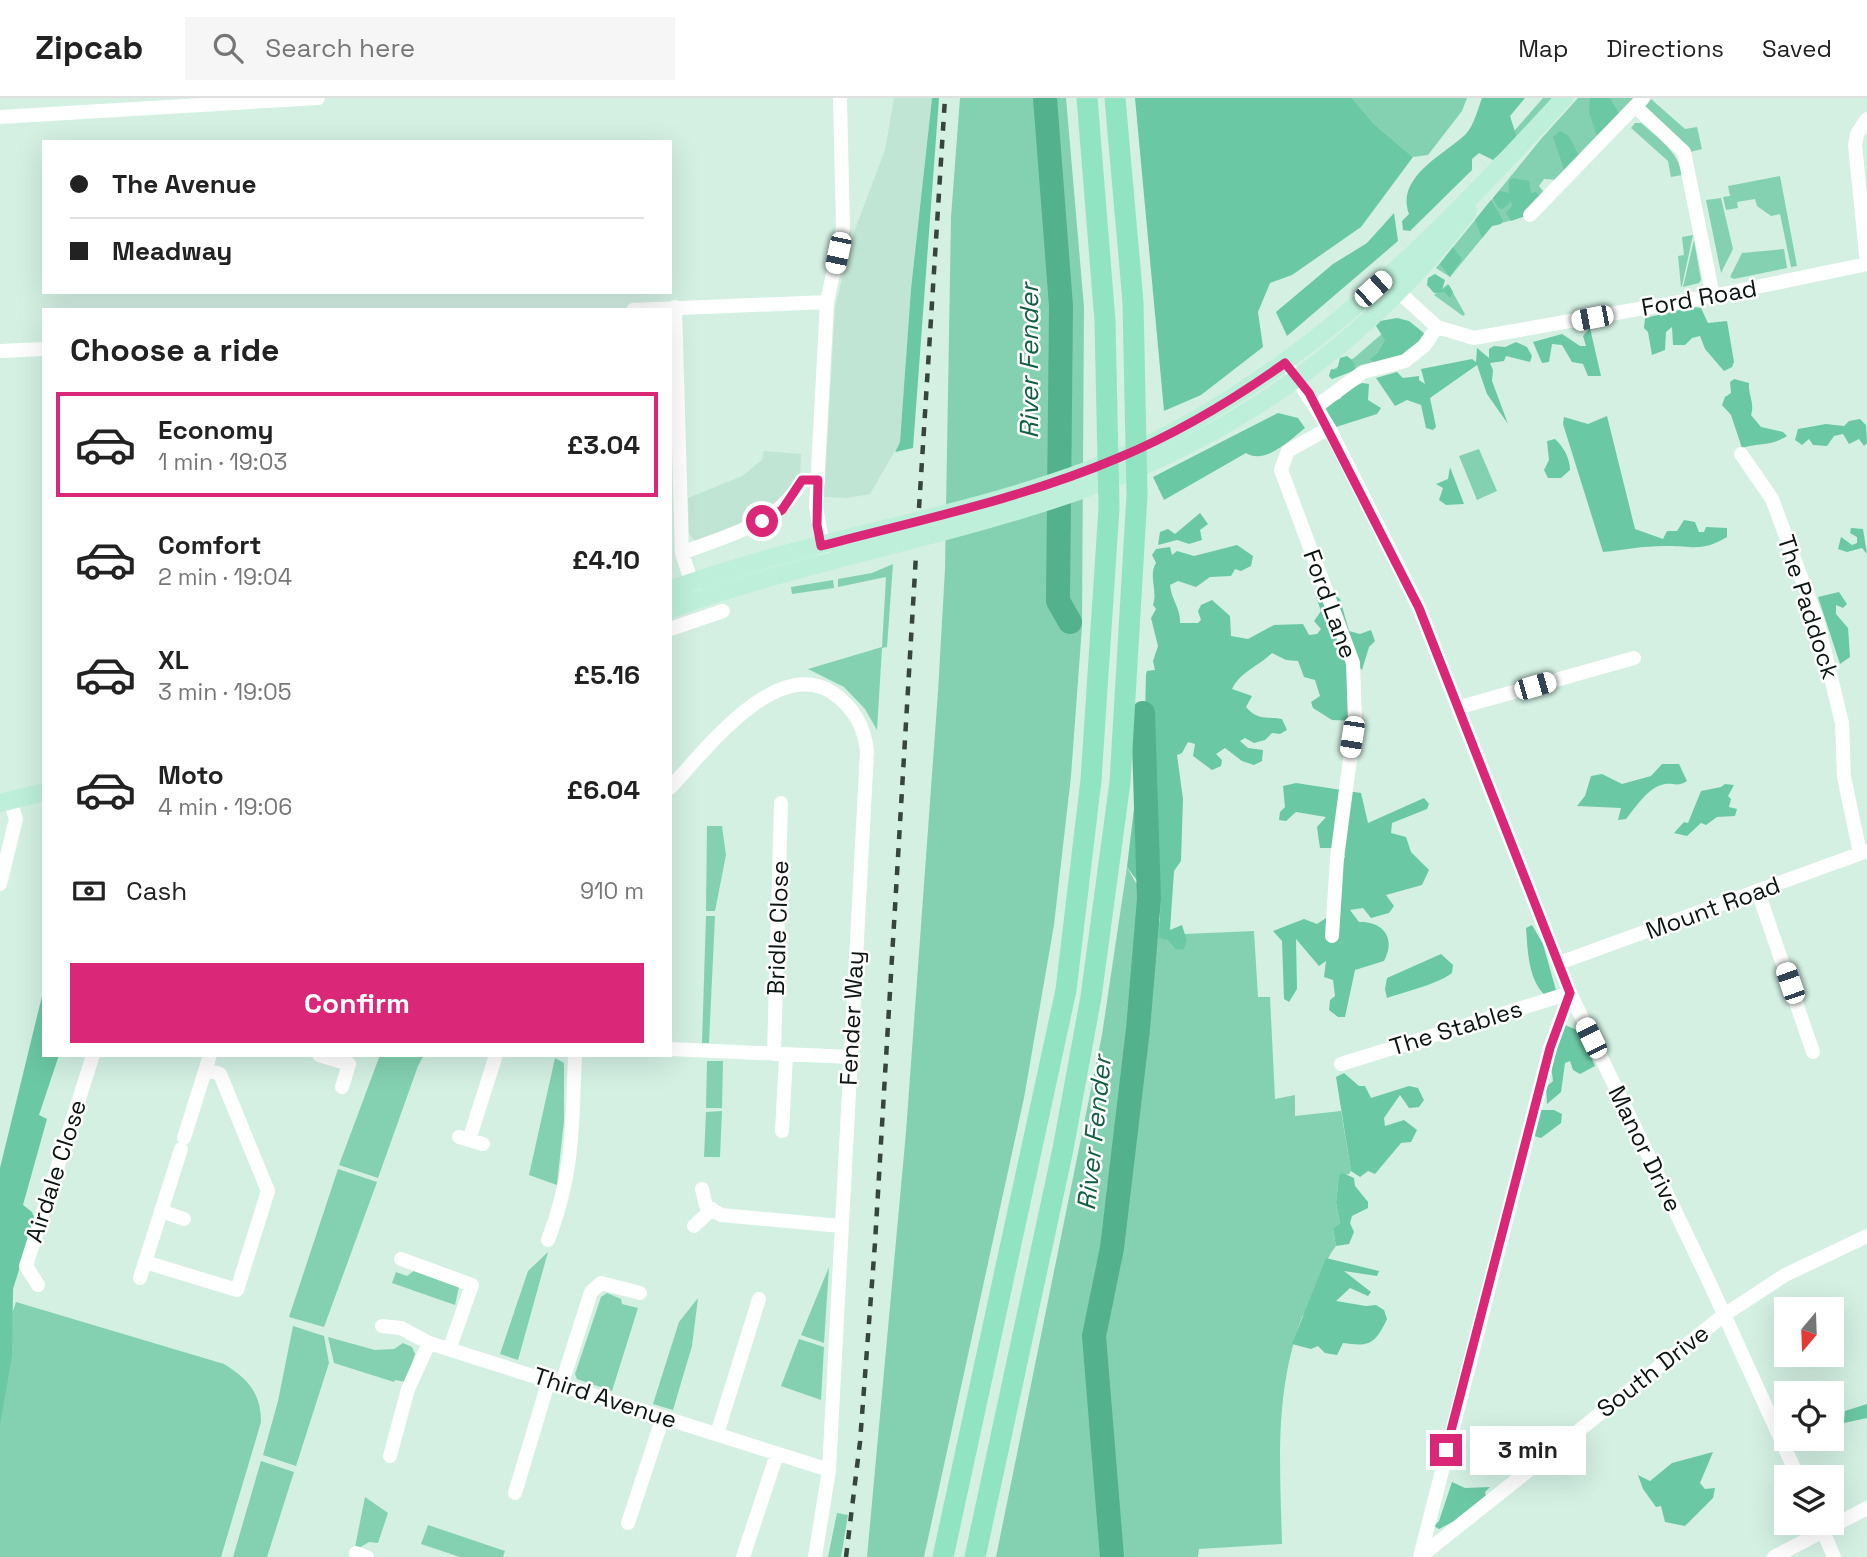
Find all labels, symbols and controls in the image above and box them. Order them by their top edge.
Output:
search box [185,17,675,80]
text: Zipcab [35,27,143,69]
icon: search [209,29,247,67]
text: Search here [265,31,415,65]
text: Map [1518,33,1568,64]
text: Directions [1606,33,1724,64]
text: Saved [1762,33,1832,64]
text: The Avenue [112,167,257,201]
car [824,230,853,276]
text: Meadway [112,234,232,268]
car [1351,267,1396,311]
street label: Ford Road [1639,272,1759,323]
water label: River Fender [1012,280,1046,439]
car [1570,304,1615,332]
text: Choose a ride [70,330,280,370]
icon: car [74,413,137,476]
text: Economy [158,413,274,447]
text: £3.04 [567,428,640,462]
text: 1 min · 19:03 [158,447,287,477]
route start [746,505,778,537]
icon: car [74,528,137,591]
text: Comfort [158,528,261,562]
street label: The Paddock [1771,531,1846,683]
text: £4.10 [572,543,640,577]
street label: Ford Lane [1296,545,1364,663]
text: 2 min · 19:04 [158,562,292,592]
icon: car [74,643,137,706]
text: XL [158,643,189,677]
text: £5.16 [574,658,640,692]
car [1512,670,1559,702]
text: 3 min · 19:05 [158,677,291,707]
car [1339,715,1366,759]
icon: car [74,758,137,821]
text: Moto [158,758,224,792]
text: £6.04 [567,773,640,807]
text: 4 min · 19:06 [158,792,292,822]
street label: Bridle Close [760,860,795,996]
street label: Mount Road [1641,869,1784,946]
icon: cash [70,872,108,910]
text: Cash [126,874,187,908]
text: 910 m [580,876,644,906]
street label: Fender Way [832,950,871,1086]
car [1774,960,1807,1006]
button: Confirm [70,963,644,1043]
street label: The Stables [1386,993,1526,1062]
car [1573,1015,1610,1061]
water label: River Fender [1069,1051,1119,1212]
street label: Manor Drive [1602,1080,1689,1217]
street label: Airdale Close [18,1096,93,1246]
north arrow [1774,1297,1844,1367]
map controls [1774,1297,1844,1535]
street label: South Drive [1590,1317,1715,1424]
street label: Third Avenue [529,1360,681,1435]
button: locate [1774,1381,1844,1451]
callout: 3 min [1470,1426,1586,1474]
route end [1430,1434,1462,1466]
text: 3 min [1498,1435,1558,1465]
button: layers [1774,1465,1844,1535]

